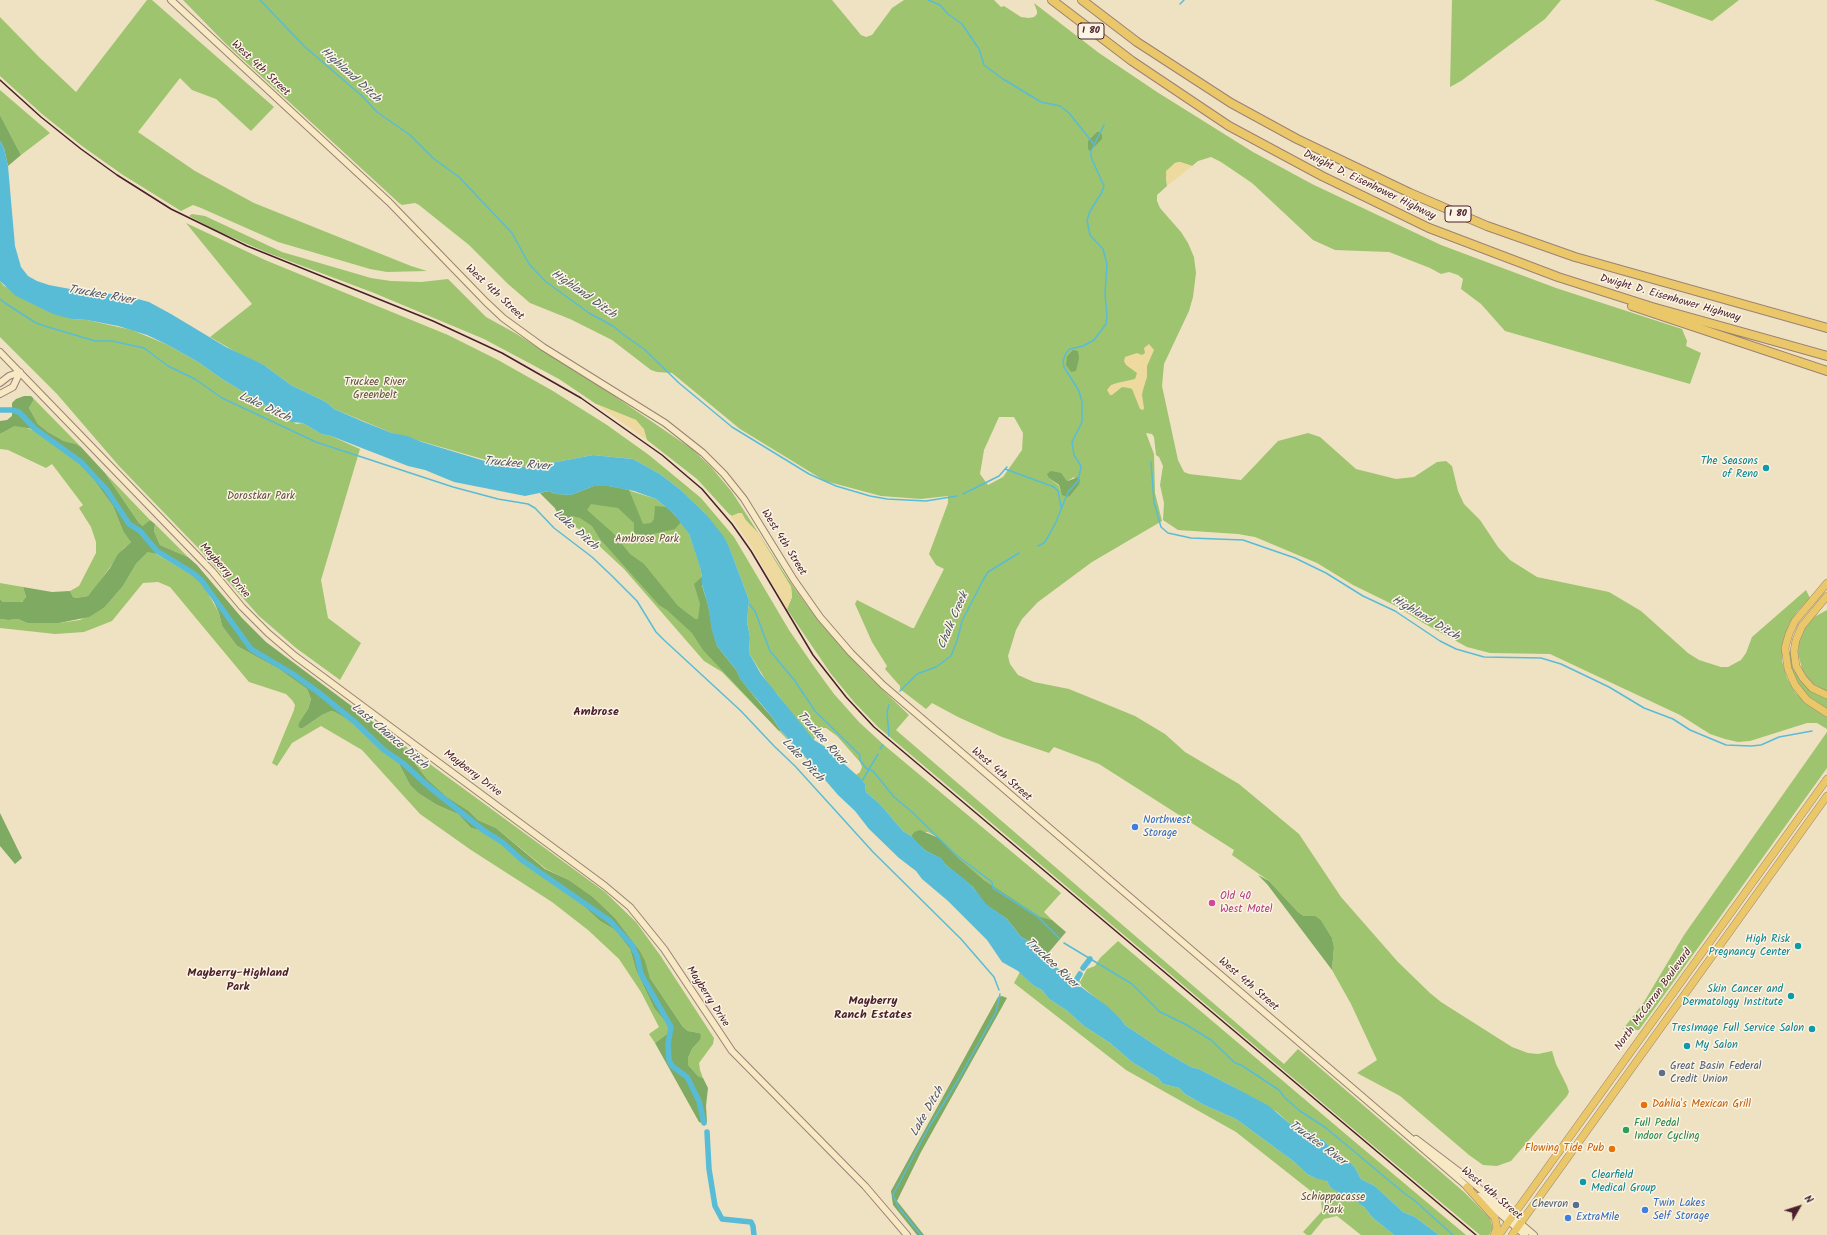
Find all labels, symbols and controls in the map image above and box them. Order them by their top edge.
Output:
road number: I 80 [1078,23,1104,39]
street label: West 4th Street [228,38,292,100]
water label: Highland Ditch [317,45,383,107]
street label: Dwight D. Eisenhower Highway [1301,148,1437,224]
road number: I 80 [1445,206,1471,222]
street label: West 4th Street [462,262,526,324]
water label: Highland Ditch [548,267,618,323]
street label: Dwight D. Eisenhower Highway [1598,273,1742,325]
water label: Truckee River [67,283,135,309]
park label: Truckee River Greenbelt [344,376,406,402]
water label: Lake Ditch [236,390,292,426]
water label: Truckee River [483,455,551,475]
place label: The Seasons of Reno [1701,455,1758,481]
marker: The Seasons of Reno [1761,463,1771,473]
park label: Dorostkar Park [227,490,295,504]
water label: Lake Ditch [550,508,600,554]
street label: West 4th Street [757,508,809,578]
park label: Ambrose Park [615,533,679,547]
street label: Mayberry Drive [196,541,252,601]
water label: Chalk Creek [936,590,972,652]
water label: Highland Ditch [1389,593,1461,645]
water label: Last Chance Ditch [348,701,430,773]
district label: Ambrose [573,706,619,720]
water label: Truckee River [793,709,849,769]
water label: Lake Ditch [778,736,826,786]
street label: West 4th Street [968,745,1034,805]
street label: Mayberry Drive [440,748,504,800]
place label: Northwest Storage [1143,814,1191,840]
marker: Northwest Storage [1130,822,1140,832]
place label: Old 40 West Motel [1220,890,1272,916]
marker: Old 40 West Motel [1207,898,1217,908]
place label: High Risk Pregnancy Center [1709,933,1790,959]
water label: Truckee River [1022,936,1080,992]
marker: High Risk Pregnancy Center [1793,941,1803,951]
street label: North McCarran Boulevard [1613,947,1695,1053]
street label: West 4th Street [1215,955,1281,1015]
street label: Mayberry Drive [683,964,731,1030]
district label: Mayberry-Highland Park [187,967,289,995]
place label: Skin Cancer and Dermatology Institute [1682,983,1783,1009]
marker: Skin Cancer and Dermatology Institute [1786,991,1796,1001]
district label: Mayberry Ranch Estates [834,995,912,1023]
place label: TresImage Full Service Salon [1672,1022,1804,1036]
marker: TresImage Full Service Salon [1807,1024,1817,1034]
place label: My Salon [1695,1039,1738,1053]
marker: My Salon [1682,1041,1692,1051]
place label: Great Basin Federal Credit Union [1670,1060,1762,1086]
marker: Great Basin Federal Credit Union [1657,1068,1667,1078]
water label: Lake Ditch [908,1085,948,1139]
place label: Dahlia's Mexican Grill [1652,1098,1751,1112]
marker: Dahlia's Mexican Grill [1639,1100,1649,1110]
place label: Full Pedal Indoor Cycling [1634,1117,1700,1143]
water label: Truckee River [1286,1118,1348,1170]
marker: Full Pedal Indoor Cycling [1621,1125,1631,1135]
place label: Flowing Tide Pub [1525,1142,1604,1156]
marker: Flowing Tide Pub [1607,1144,1617,1154]
street label: West 4th Street [1458,1165,1524,1223]
place label: Clearfield Medical Group [1591,1169,1656,1195]
marker: Clearfield Medical Group [1578,1177,1588,1187]
north arrow [1779,1187,1819,1227]
park label: Schiappacasse Park [1301,1191,1365,1217]
text: N [1799,1191,1818,1208]
place label: Twin Lakes Self Storage [1653,1197,1709,1223]
place label: Chevron [1531,1198,1568,1212]
marker: Chevron [1571,1200,1581,1210]
marker: Twin Lakes Self Storage [1640,1205,1650,1215]
place label: ExtraMile [1576,1211,1619,1225]
marker: ExtraMile [1563,1213,1573,1223]

